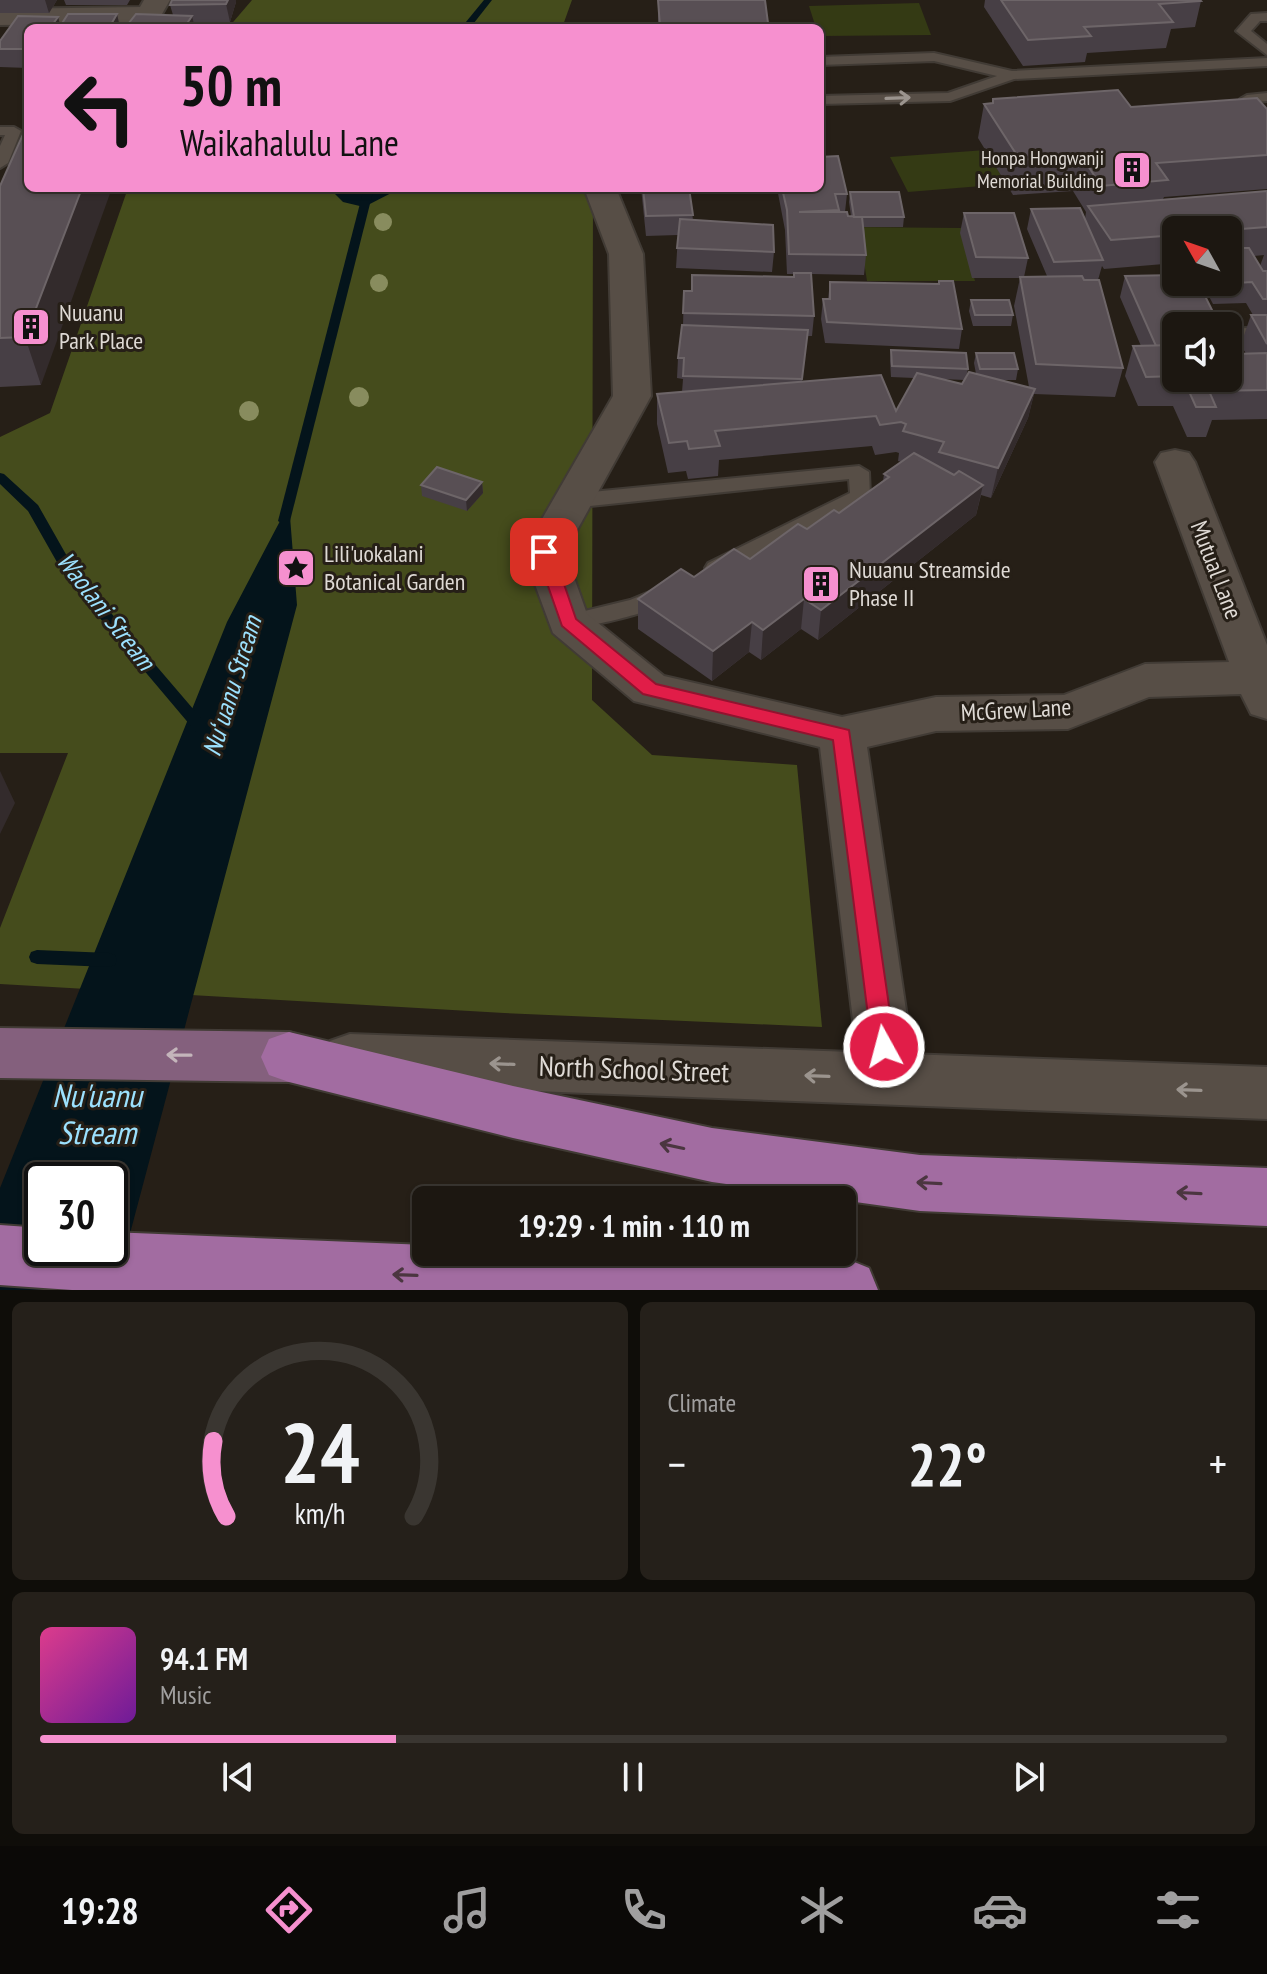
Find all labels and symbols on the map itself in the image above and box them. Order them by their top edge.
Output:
one-way arrow [884,91,911,106]
place label: Honpa Hongwanji Memorial Building [977,145,1104,194]
building icon: Honpa Hongwanji Memorial Building [1111,149,1153,191]
north arrow [1162,216,1242,296]
place label: Nuuanu Park Place [59,297,143,356]
building icon: Nuuanu Park Place [10,306,52,348]
street label: Mutual Lane [1184,516,1249,623]
pin [510,518,578,586]
place label: Lili'uokalani Botanical Garden [324,538,465,597]
water label: Waolani Stream [50,545,164,678]
place icon: Lili'uokalani Botanical Garden [275,547,317,589]
place label: Nuuanu Streamside Phase II [849,554,1011,613]
building icon: Nuuanu Streamside Phase II [800,563,842,605]
water label: Nuʻuanu Stream [195,610,269,760]
street label: McGrew Lane [960,691,1072,728]
position arrow [842,1005,926,1089]
one-way arrow [166,1047,193,1063]
street label: North School Street [538,1047,730,1090]
one-way arrow [489,1057,516,1072]
one-way arrow [804,1068,831,1083]
water label: Nu'uanu Stream [52,1074,144,1153]
one-way arrow [1176,1082,1203,1097]
one-way arrow [660,1138,685,1153]
speed limit sign: 30 [24,1162,128,1266]
one-way arrow [916,1176,943,1191]
one-way arrow [1176,1185,1203,1200]
one-way arrow [392,1268,419,1283]

